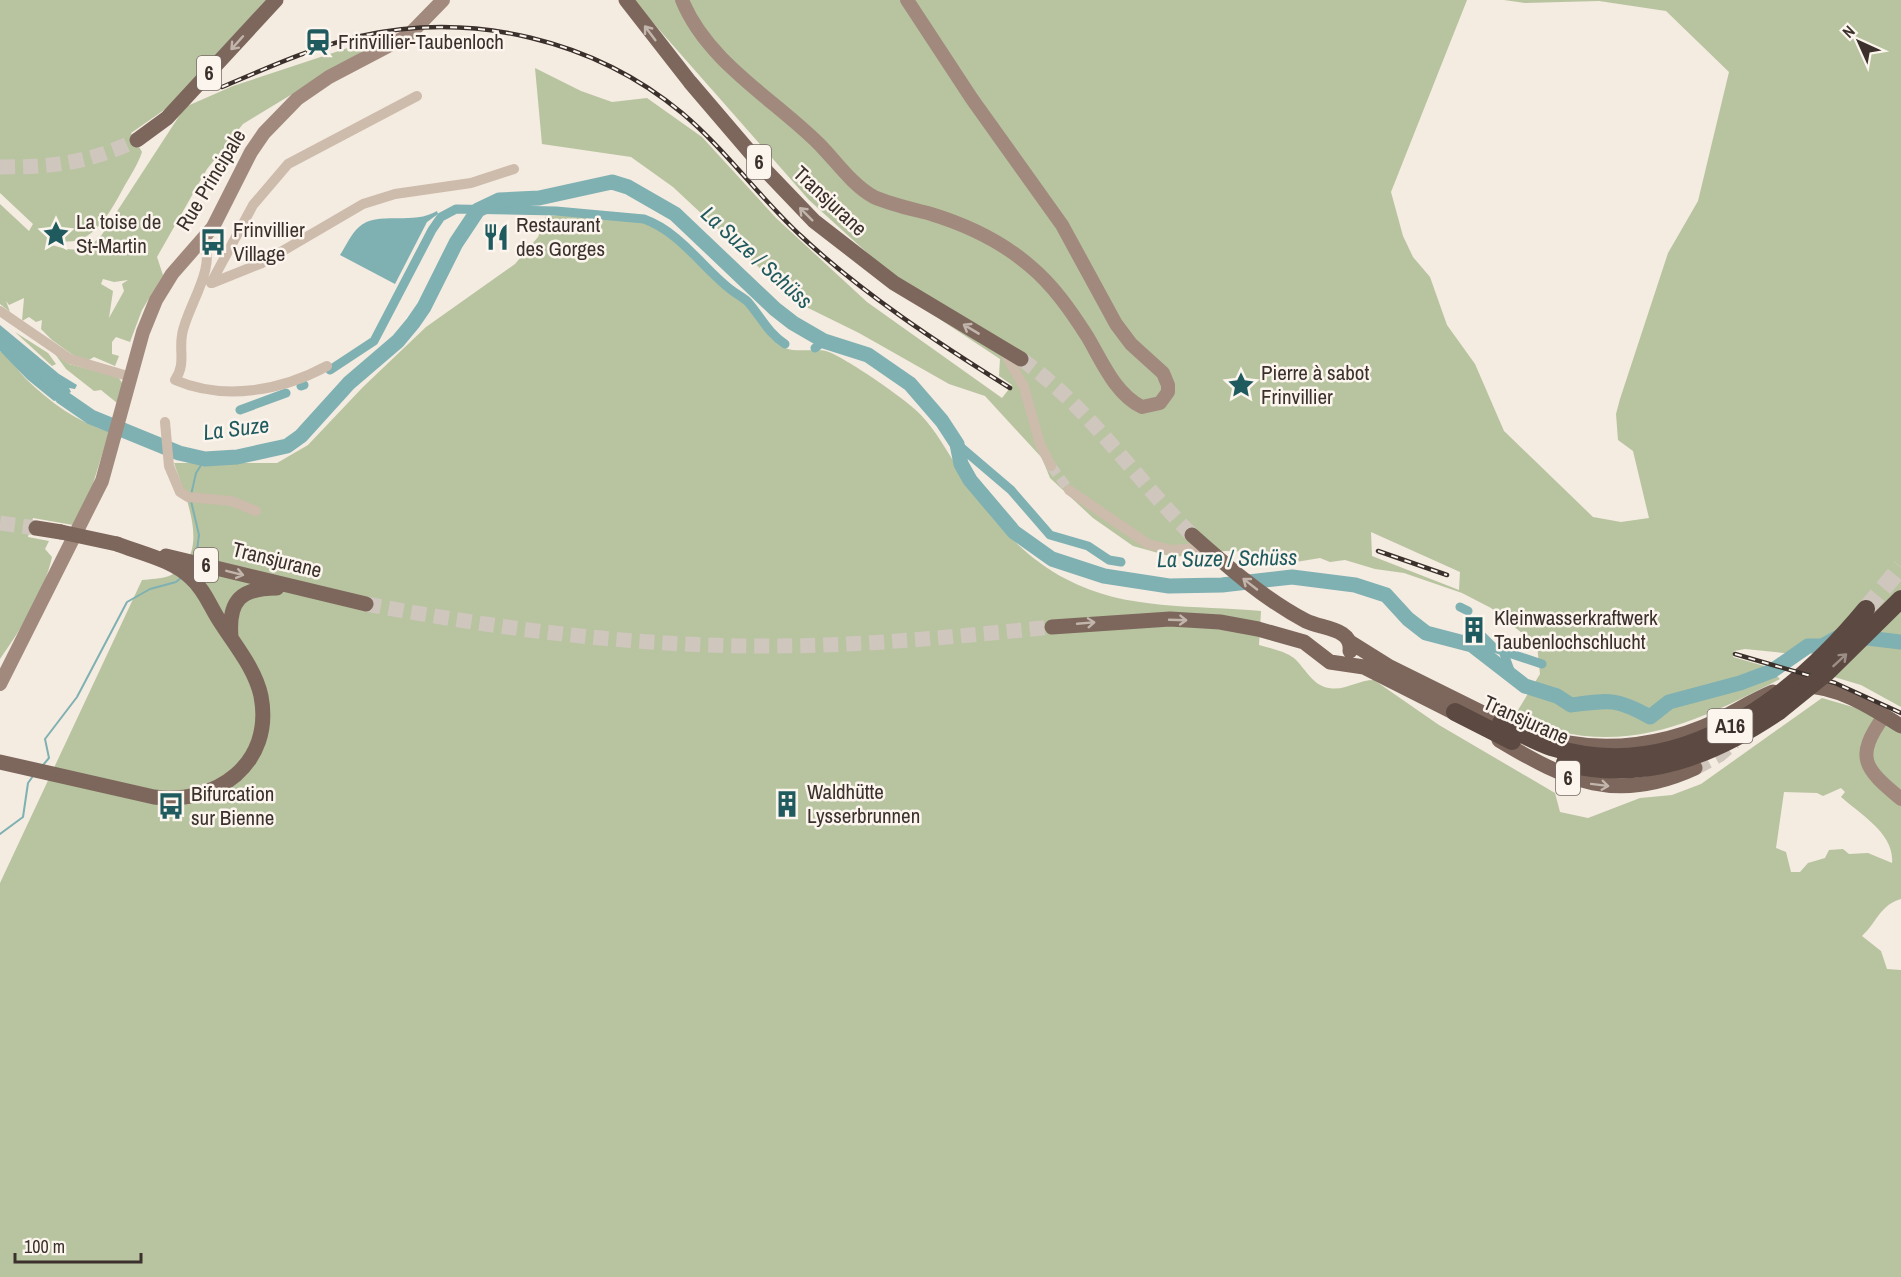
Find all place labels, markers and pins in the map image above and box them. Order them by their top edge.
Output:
station icon: Frinvillier-Taubenloch [303,27,333,57]
place label: Frinvillier-Taubenloch [338,27,504,56]
place label: La toise de St-Martin [76,207,161,260]
place label: Restaurant des Gorges [516,210,605,263]
place label: Frinvillier Village [233,215,305,268]
place icon: La toise de St-Martin [41,219,71,249]
restaurant icon: Restaurant des Gorges [481,222,511,252]
bus stop icon: Frinvillier Village [198,227,228,257]
place label: Pierre à sabot Frinvillier [1261,358,1369,411]
place icon: Pierre à sabot Frinvillier [1226,370,1256,400]
place label: Kleinwasserkraftwerk Taubenlochschlucht [1494,603,1658,656]
building icon: Kleinwasserkraftwerk Taubenlochschlucht [1459,615,1489,645]
place label: Waldhütte Lysserbrunnen [807,777,920,830]
place label: Bifurcation sur Bienne [191,779,274,832]
building icon: Waldhütte Lysserbrunnen [772,789,802,819]
bus stop icon: Bifurcation sur Bienne [156,791,186,821]

